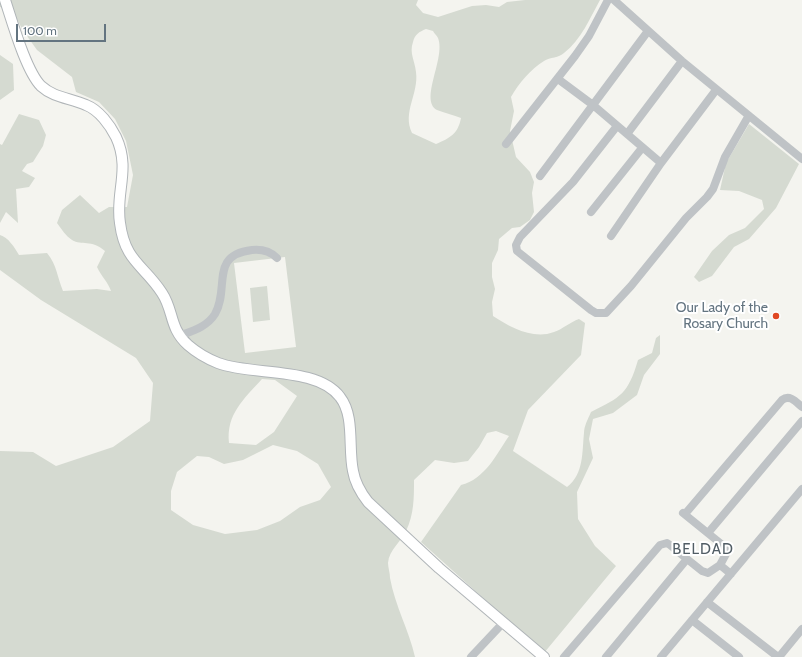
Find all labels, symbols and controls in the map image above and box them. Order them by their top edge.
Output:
scale bar [18,16,108,42]
text: 100 m [23,23,57,38]
place label: Our Lady of the Rosary Church [676,300,768,332]
marker: Our Lady of the Rosary Church [771,311,781,321]
district label: BELDAD [672,541,734,559]

